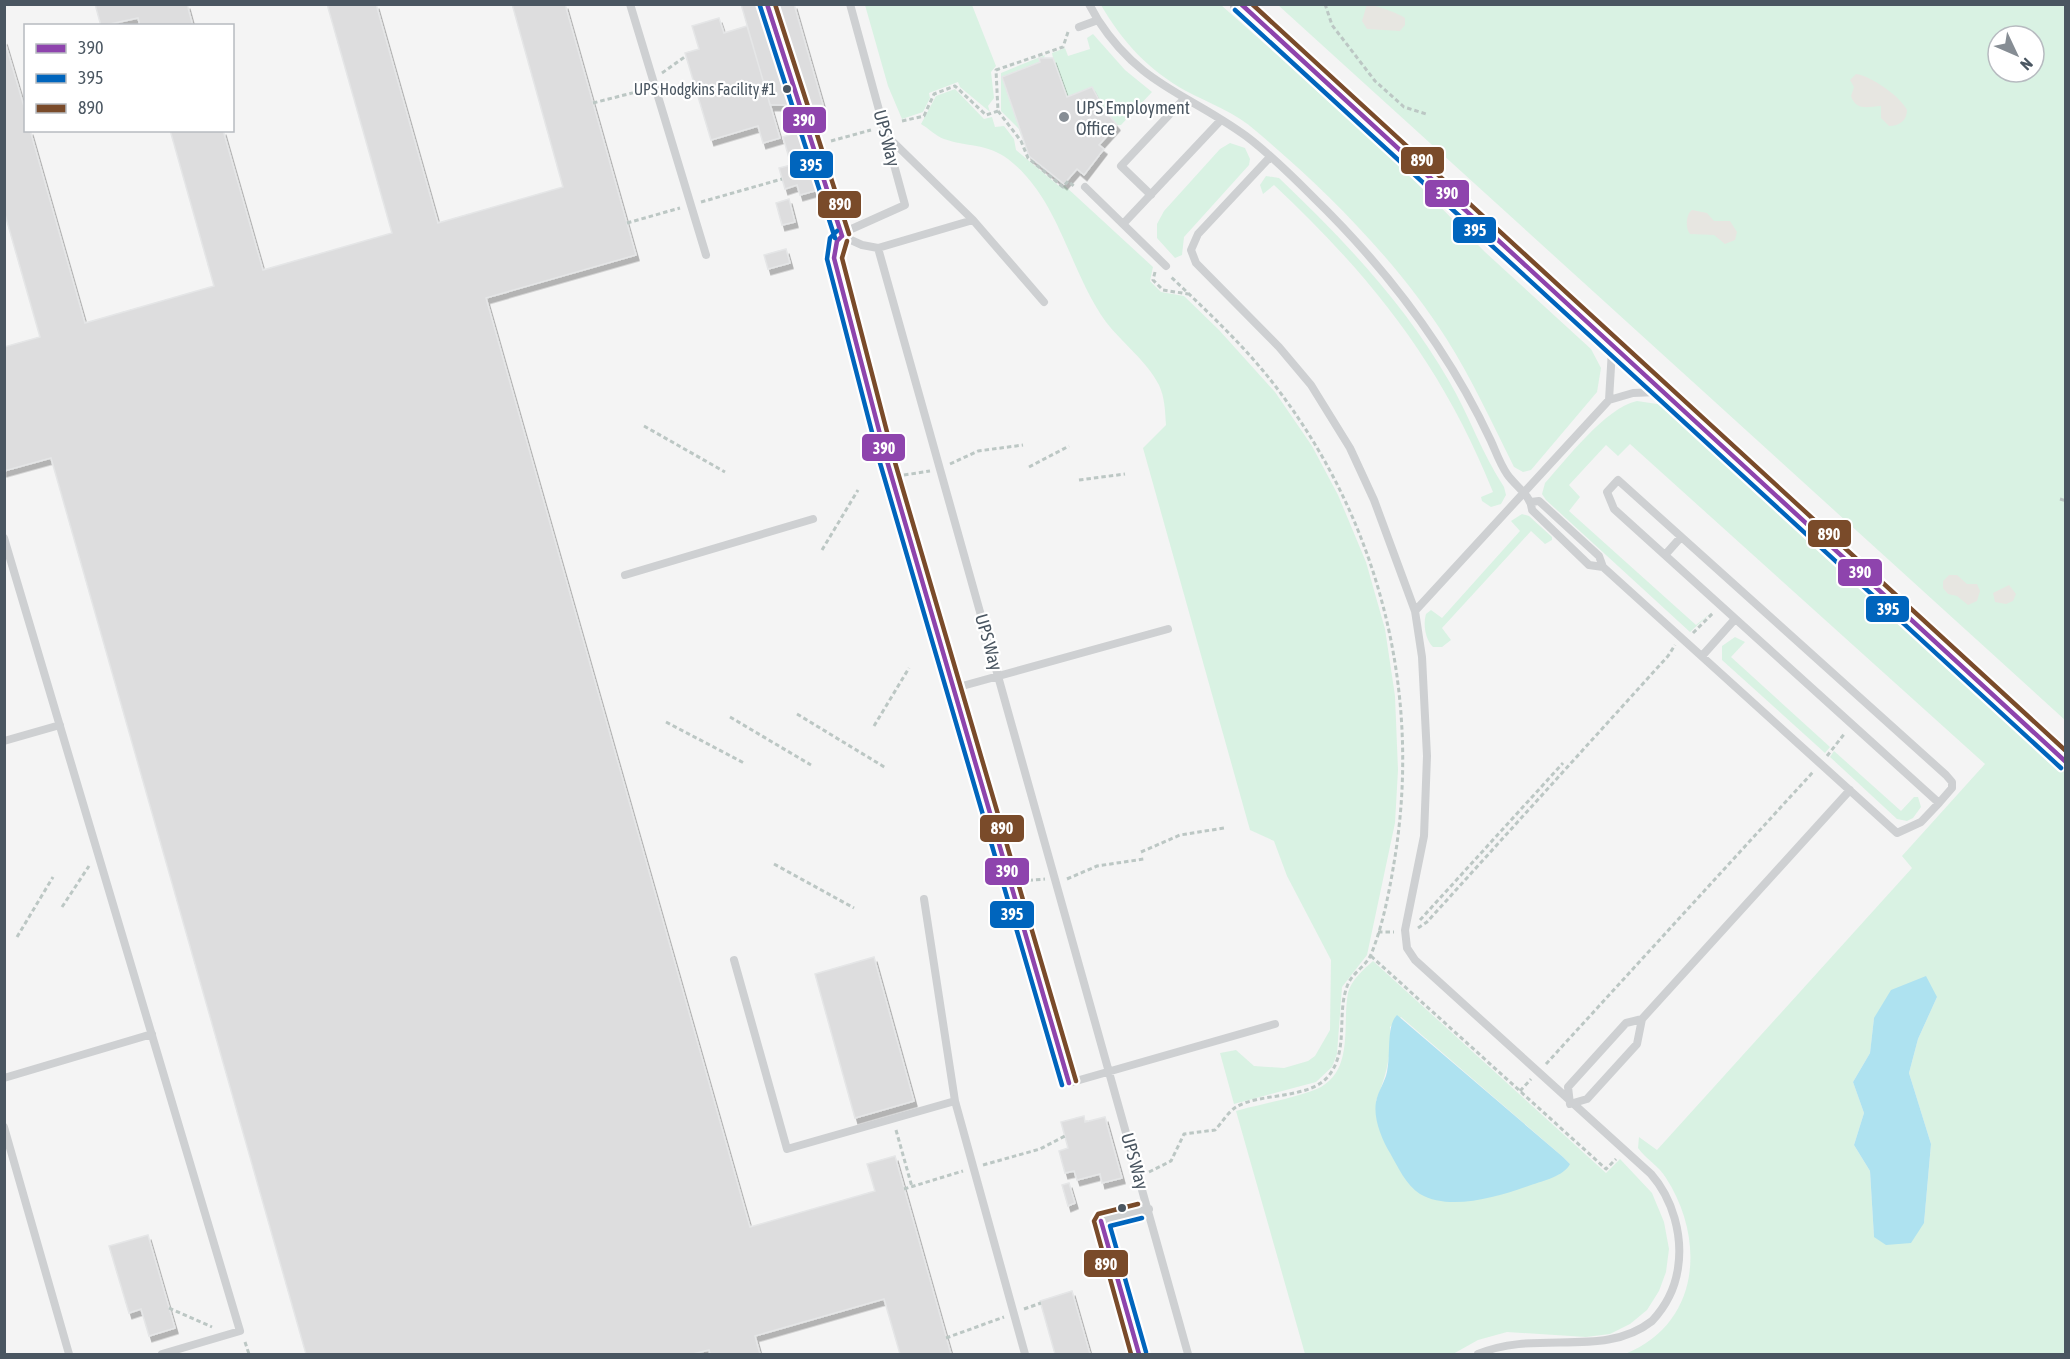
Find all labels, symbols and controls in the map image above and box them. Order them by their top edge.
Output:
legend [24,24,234,132]
north arrow [1986,24,2046,84]
text: 390 [78,37,103,58]
text: N [2017,55,2037,74]
text: 395 [78,67,103,88]
place label: UPS Hodgkins Facility #1 [634,80,776,99]
marker: UPS Hodgkins Facility #1 [781,83,793,95]
text: 890 [78,97,103,118]
place label: UPS Employment Office [1076,97,1190,139]
line badge: 390 [782,106,827,134]
street label: UPS Way [869,107,905,169]
marker: UPS Employment Office [1057,110,1071,124]
text: 390 [793,111,816,129]
line badge: 890 [1400,146,1445,175]
line badge: 395 [789,150,834,179]
text: 890 [1411,151,1434,169]
text: 395 [800,156,823,174]
line badge: 390 [1424,179,1470,208]
text: 390 [1436,184,1459,202]
line badge: 890 [817,190,862,219]
text: 890 [829,195,852,213]
line badge: 395 [1452,216,1497,244]
text: 395 [1464,221,1487,239]
line badge: 390 [861,433,906,462]
text: 390 [873,439,896,457]
line badge: 890 [1807,519,1852,548]
text: 890 [1818,525,1841,543]
line badge: 390 [1837,558,1883,587]
text: 390 [1849,563,1872,581]
line badge: 395 [1865,595,1910,623]
text: 395 [1877,600,1900,618]
street label: UPS Way [971,611,1007,673]
line badge: 890 [979,814,1025,843]
text: 890 [991,819,1014,837]
line badge: 390 [984,857,1030,886]
text: 390 [996,862,1019,880]
line badge: 395 [989,900,1035,929]
text: 395 [1001,905,1024,923]
street label: UPS Way [1117,1130,1153,1192]
unlabelled marker [1116,1202,1128,1214]
line badge: 890 [1083,1249,1129,1278]
text: 890 [1095,1255,1118,1273]

